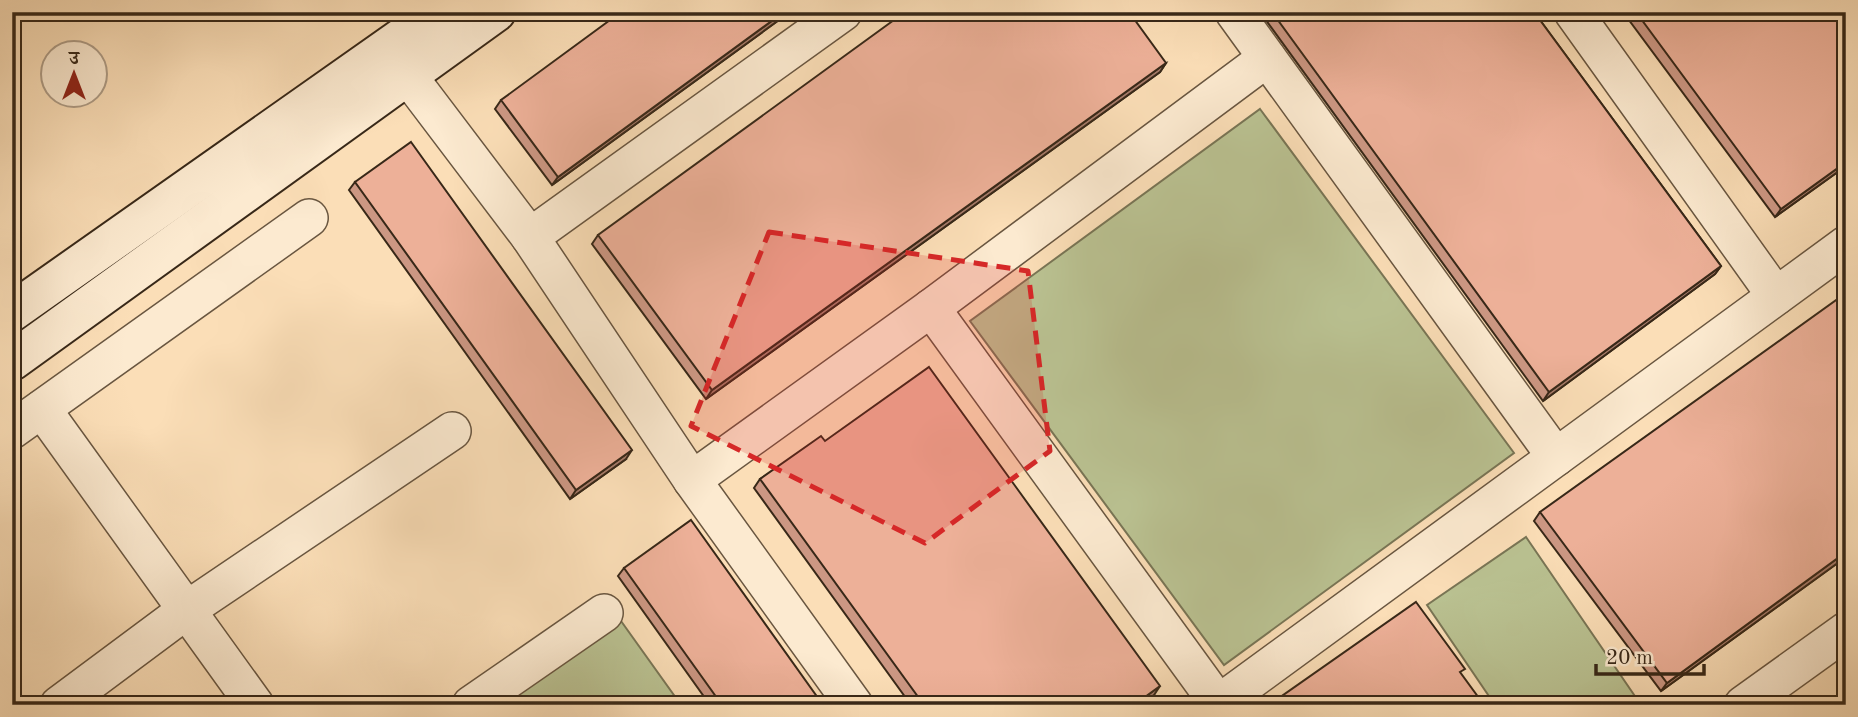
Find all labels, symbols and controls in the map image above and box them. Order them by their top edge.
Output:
north arrow [38,38,108,108]
text: उ [67,50,80,69]
scale bar [1596,633,1704,677]
text: 20 m [1606,648,1653,669]

